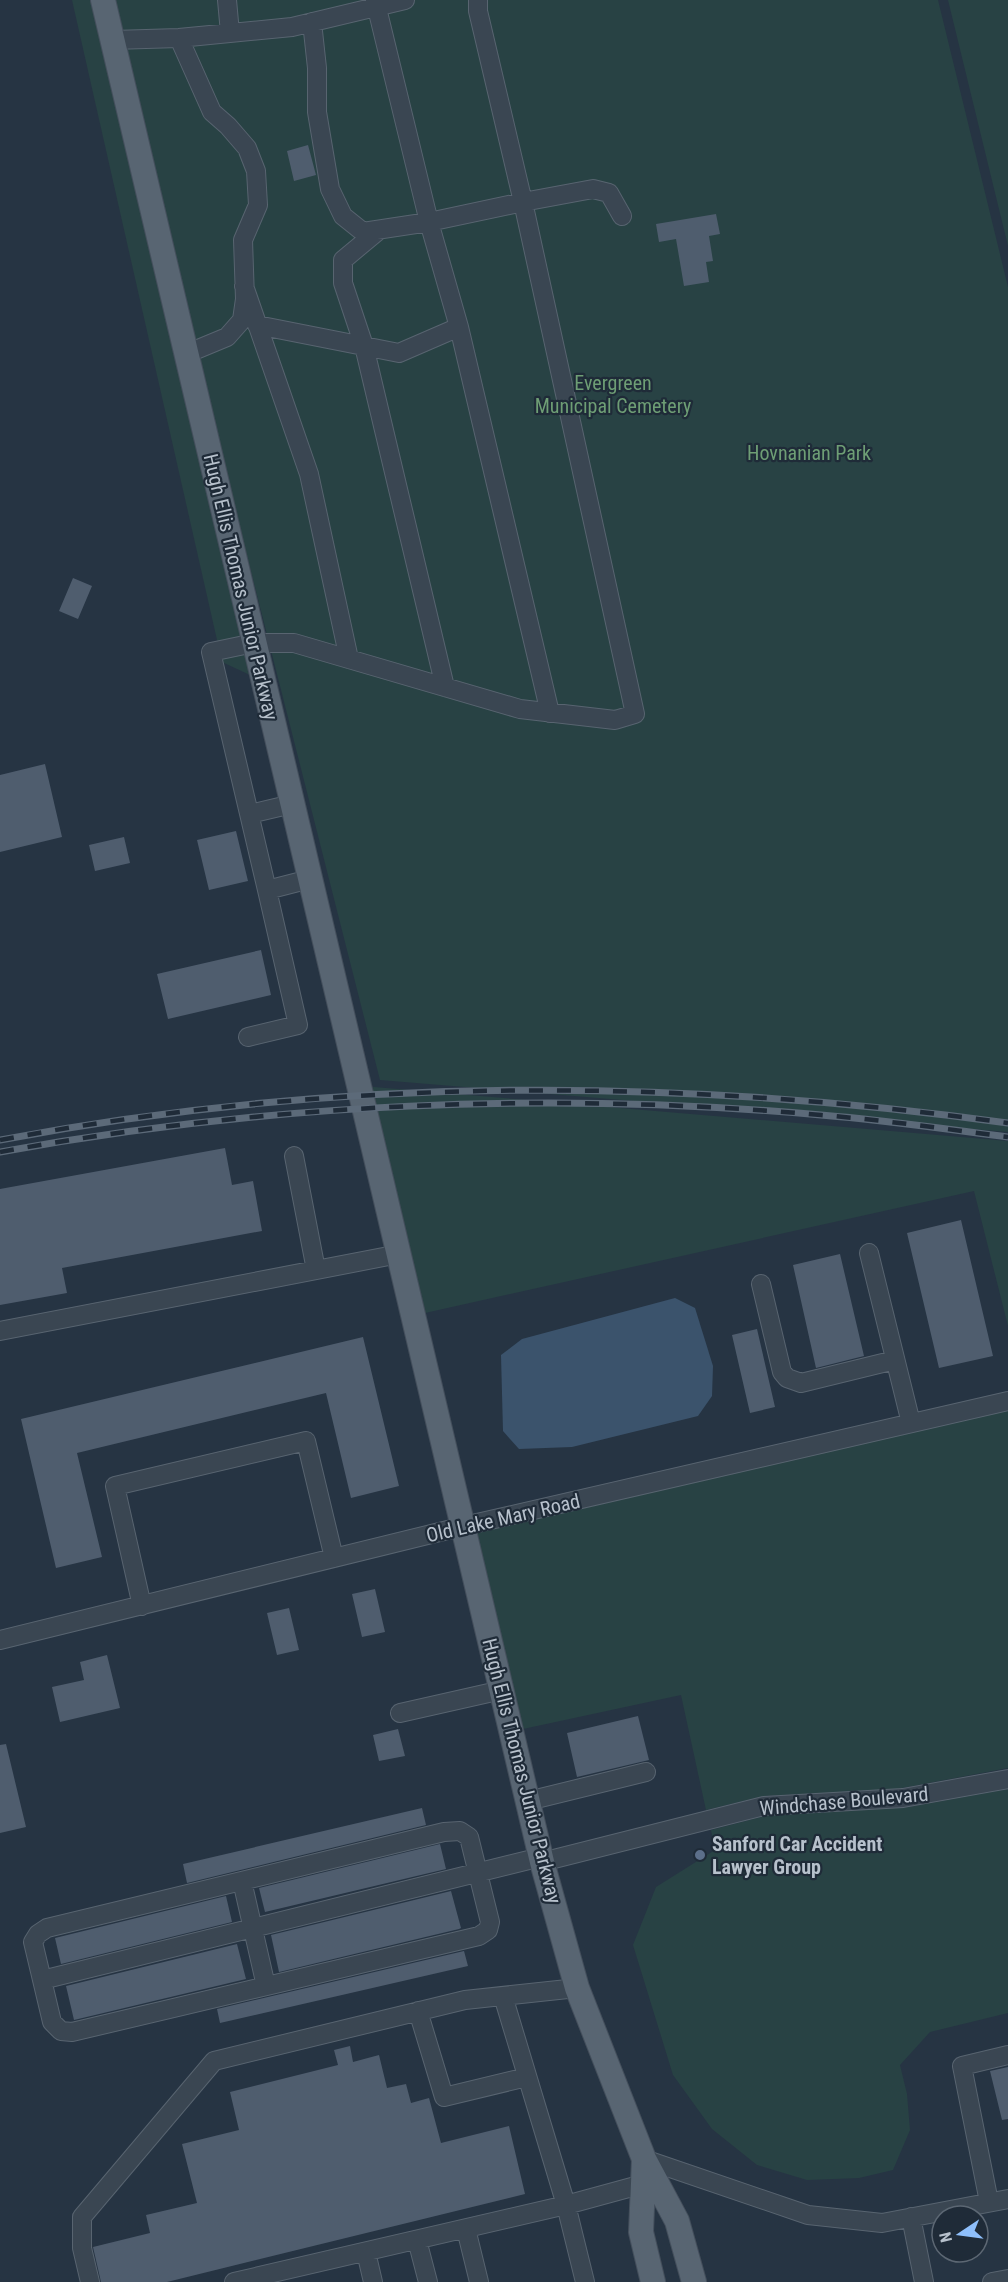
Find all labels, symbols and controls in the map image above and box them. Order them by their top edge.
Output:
park label: Evergreen Municipal Cemetery [535,371,691,418]
park label: Hovnanian Park [747,441,871,465]
street label: Hugh Ellis Thomas Junior Parkway [199,452,283,722]
street label: Old Lake Mary Road [424,1489,582,1547]
street label: Hugh Ellis Thomas Junior Parkway [477,1636,567,1906]
street label: Windchase Boulevard [759,1782,929,1820]
place label: Sanford Car Accident Lawyer Group [712,1832,882,1879]
marker: Sanford Car Accident Lawyer Group [693,1848,707,1862]
north arrow [930,2204,990,2264]
text: N [936,2230,956,2244]

